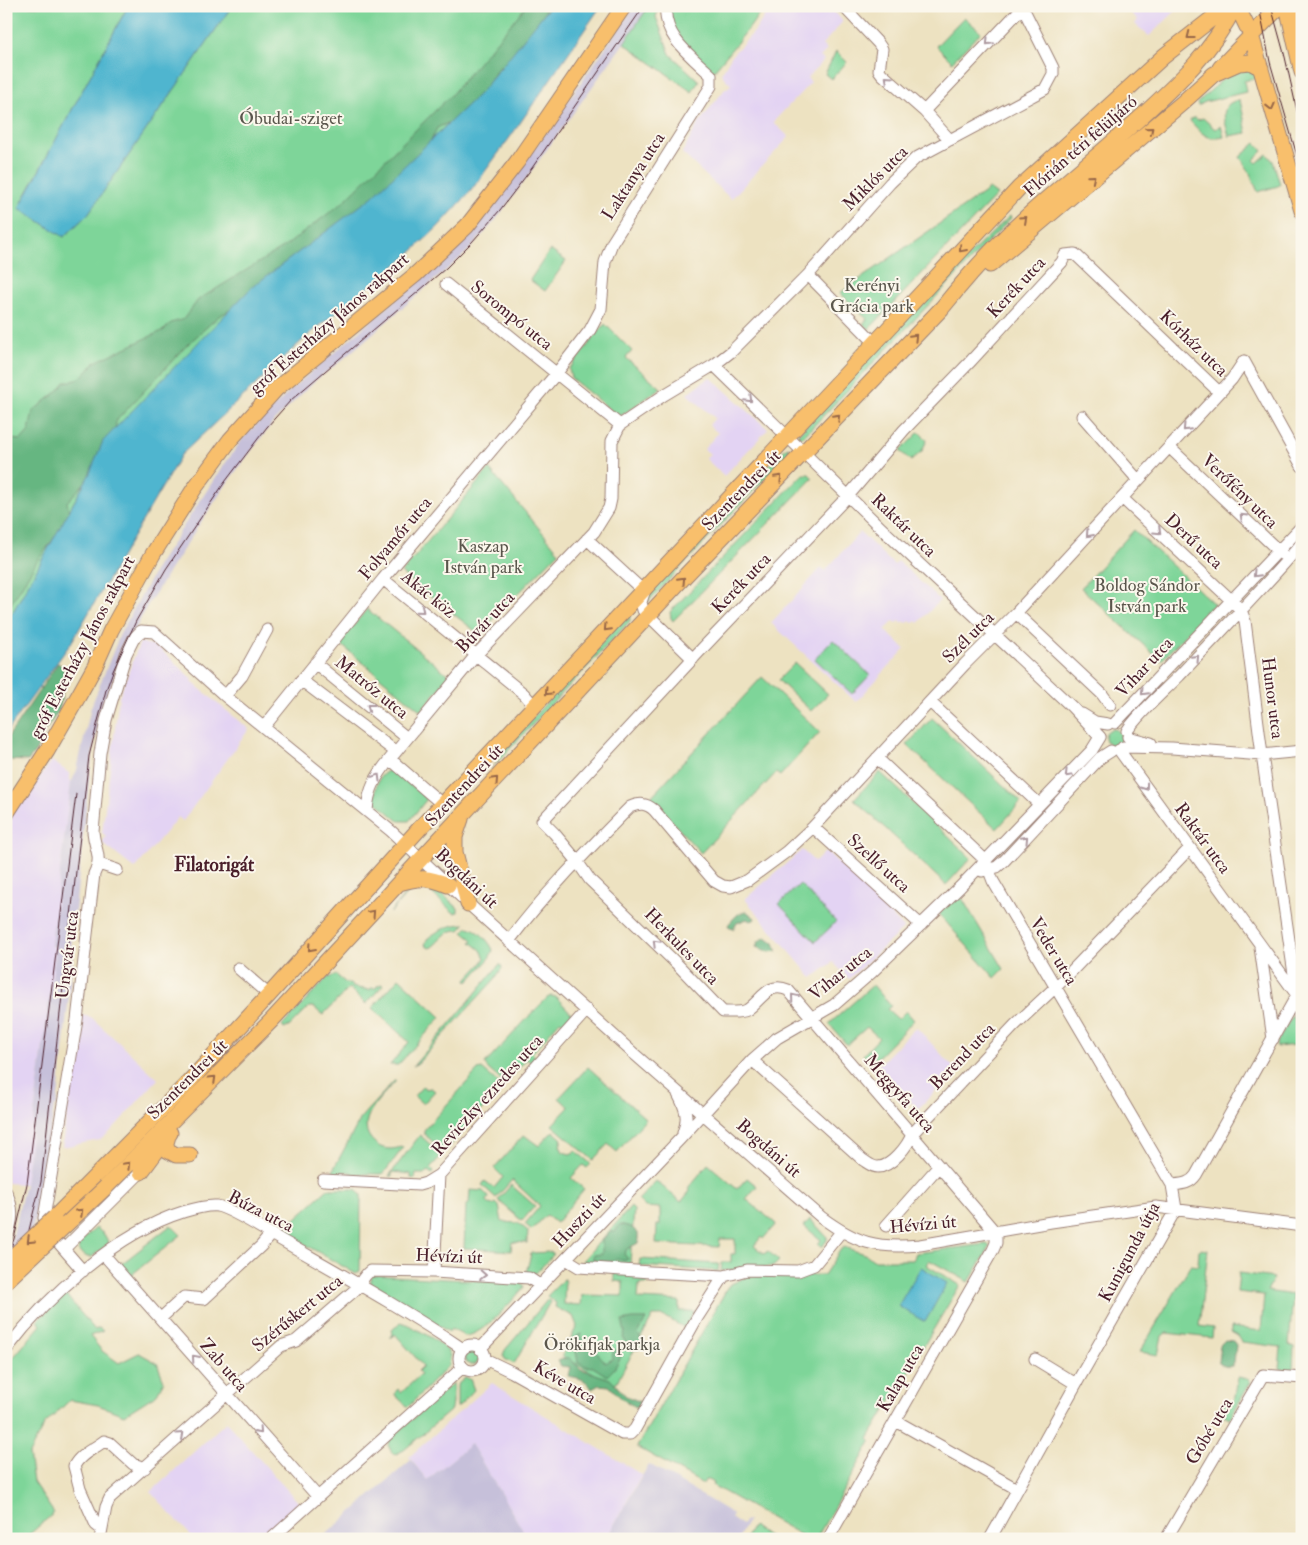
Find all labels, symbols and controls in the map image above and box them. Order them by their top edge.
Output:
one-way arrow [1186,30,1196,39]
one-way arrow [986,37,995,46]
one-way arrow [884,75,893,84]
street label: Flórián téri felüljáró [1019,90,1142,202]
one-way arrow [1265,102,1276,111]
park label: Óbudai-sziget [239,107,343,130]
one-way arrow [1144,127,1153,136]
street label: Laktanya utca [597,128,671,224]
street label: Miklós utca [838,140,913,216]
one-way arrow [1086,175,1095,184]
one-way arrow [1018,216,1027,225]
one-way arrow [958,243,967,252]
street label: gróf Esterházy János rakpart [245,248,414,399]
street label: Kerék utca [982,251,1051,323]
park label: Kerényi Grácia park [830,274,914,318]
street label: Sorompó utca [466,275,558,356]
street label: Kórház utca [1155,305,1233,382]
one-way arrow [908,334,917,343]
one-way arrow [743,393,752,402]
one-way arrow [831,414,840,423]
one-way arrow [1183,422,1192,431]
street label: Szentendrei út [697,445,786,536]
street label: Verőfény utca [1196,449,1283,534]
one-way arrow [773,475,782,484]
street label: Raktár utca [866,489,942,563]
street label: Folyamőr utca [354,491,437,585]
street label: Derű utca [1160,509,1228,575]
one-way arrow [1239,514,1248,523]
one-way arrow [1152,525,1161,534]
one-way arrow [1086,528,1095,537]
park label: Kaszap István park [443,535,523,579]
street label: Kerék utca [707,548,776,619]
street label: gróf Esterházy János rakpart [24,552,141,743]
street label: Akác köz [396,565,461,624]
one-way arrow [1253,568,1262,577]
park label: Boldog Sándor István park [1094,574,1200,618]
one-way arrow [676,577,685,586]
street label: Búvár utca [451,586,520,658]
one-way arrow [415,604,424,612]
street label: Szél utca [937,606,1000,668]
one-way arrow [604,623,613,632]
street label: Vihar utca [1111,632,1179,702]
street label: Matróz utca [330,651,414,724]
one-way arrow [1190,655,1199,664]
street label: Hunor utca [1256,656,1289,741]
one-way arrow [545,686,554,695]
one-way arrow [1141,686,1150,695]
one-way arrow [366,704,376,713]
street label: Szentendrei út [420,739,509,831]
one-way arrow [1065,768,1074,777]
one-way arrow [371,774,381,783]
one-way arrow [489,777,498,786]
one-way arrow [1139,781,1148,791]
street label: Raktár utca [1169,798,1236,879]
street label: Szellő utca [842,829,916,898]
one-way arrow [1019,836,1028,845]
street label: Bogdáni út [430,843,503,914]
district label: Filatorigát [174,853,255,878]
street label: Herkules utca [639,903,724,990]
street label: Ungvár utca [51,909,84,1000]
one-way arrow [366,909,375,918]
street label: Veder utca [1024,913,1083,990]
one-way arrow [653,940,662,949]
street label: Vihar utca [804,941,877,1006]
one-way arrow [308,943,317,952]
one-way arrow [791,994,800,1003]
street label: Berend utca [925,1017,1001,1095]
street label: Reviczky ezredes utca [427,1029,548,1161]
street label: Szentendrei út [142,1034,233,1125]
street label: Meggyfa utca [859,1049,941,1138]
one-way arrow [208,1076,217,1085]
street label: Bogdáni út [731,1114,806,1183]
one-way arrow [122,1162,131,1171]
street label: Búza utca [224,1185,298,1238]
street label: Huszti út [548,1187,611,1253]
street label: Kunigunda útja [1093,1198,1166,1306]
one-way arrow [74,1209,83,1218]
street label: Hévízi út [889,1210,958,1239]
one-way arrow [27,1235,36,1244]
street label: Hévízi út [415,1244,483,1269]
street label: Szérűskert utca [247,1269,348,1357]
one-way arrow [479,1269,487,1280]
park label: Örökifjak parkja [544,1333,661,1356]
street label: Zab utca [194,1334,253,1397]
street label: Kalap utca [872,1340,929,1416]
one-way arrow [192,1355,200,1364]
street label: Kéve utca [529,1355,601,1410]
street label: Góbé utca [1181,1393,1239,1469]
one-way arrow [253,1426,262,1435]
one-way arrow [175,1432,184,1441]

